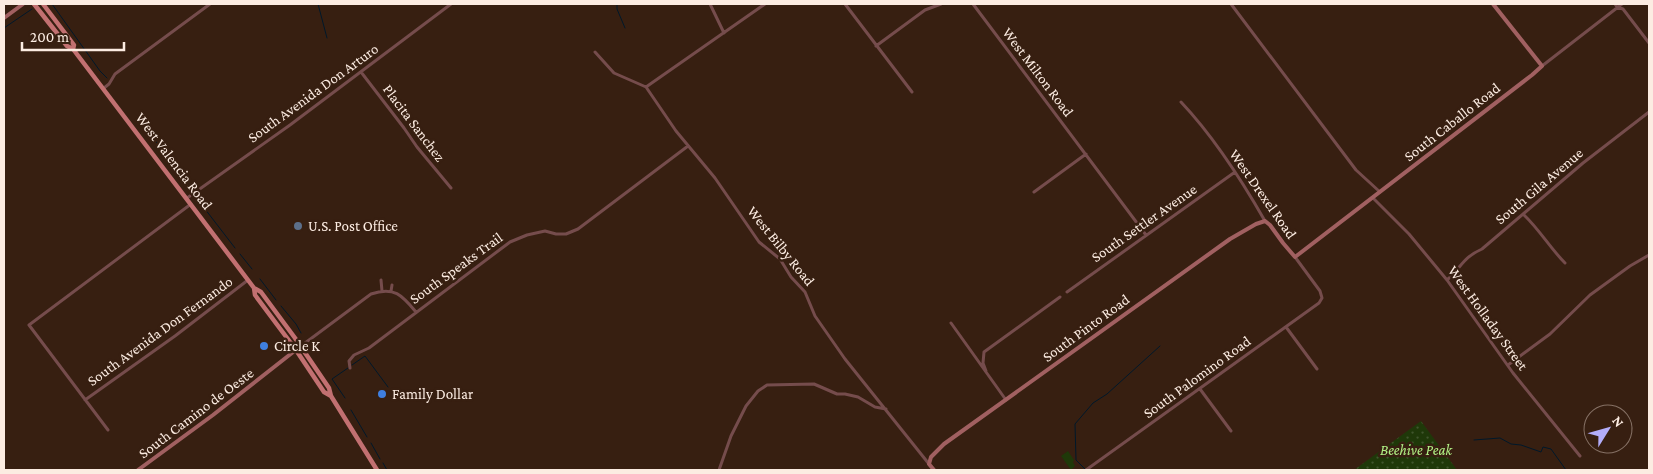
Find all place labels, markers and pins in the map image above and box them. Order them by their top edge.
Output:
place label: U.S. Post Office [308,218,398,234]
marker: U.S. Post Office [292,220,304,232]
place label: Circle K [274,338,320,354]
marker: Circle K [258,340,270,352]
place label: Family Dollar [392,386,474,403]
marker: Family Dollar [376,388,388,400]

